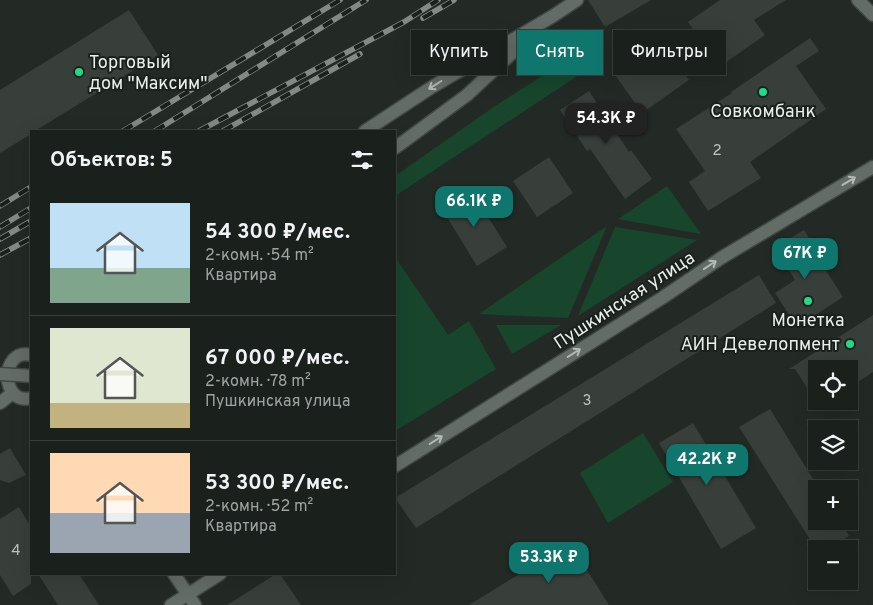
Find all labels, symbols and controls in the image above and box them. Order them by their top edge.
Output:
chip: Купить [411,30,507,75]
chip: Снять [517,30,603,75]
chip: Фильтры [613,30,726,75]
place label: Торговый дом "Максим" [89,52,208,96]
marker: Торговый дом "Максим" [73,66,85,78]
one-way arrow [429,81,443,91]
marker: Совкомбанк [757,86,769,98]
place label: Совкомбанк [710,101,816,124]
pin: 54.3K ₽ [560,102,652,145]
text: 54.3K ₽ [576,109,636,129]
house number: 2 [712,142,722,161]
icon: filters [348,146,376,174]
text: Объектов: 5 [50,147,173,174]
one-way arrow [842,175,856,185]
pin: 66.1K ₽ [428,186,520,228]
text: 66.1K ₽ [446,192,502,212]
text: 54 300 ₽/мес. [205,219,350,246]
icon: home [90,223,150,283]
pin: 67K ₽ [770,238,840,280]
text: 67K ₽ [783,244,827,264]
text: 2-комн. · 54 m² [205,246,314,266]
street label: Пушкинская улица [550,247,700,355]
one-way arrow [703,260,717,270]
text: Квартира [205,266,277,286]
marker: Монетка [802,295,814,307]
place label: Монетка [771,310,845,333]
place label: АИН Девелопмент [681,334,840,357]
marker: АИН Девелопмент [844,338,856,350]
text: 67 000 ₽/мес. [205,345,349,372]
icon: home [90,348,150,408]
one-way arrow [566,348,580,358]
map controls [808,360,858,590]
button: locate [808,360,858,410]
text: 2-комн. · 78 m² [205,372,311,392]
text: Пушкинская улица [205,392,350,412]
house number: 3 [582,392,592,411]
button: layers [808,420,858,470]
one-way arrow [429,435,443,445]
pin: 42.2K ₽ [661,444,753,486]
text: 42.2K ₽ [677,450,737,470]
text: 53 300 ₽/мес. [205,470,349,497]
icon: home [90,473,150,533]
button: + [808,480,858,530]
text: 2-комн. · 52 m² [205,497,313,517]
text: Квартира [205,517,277,537]
button: − [808,540,858,590]
house number: 4 [11,542,21,561]
pin: 53.3K ₽ [503,542,595,584]
text: 53.3K ₽ [520,548,578,568]

